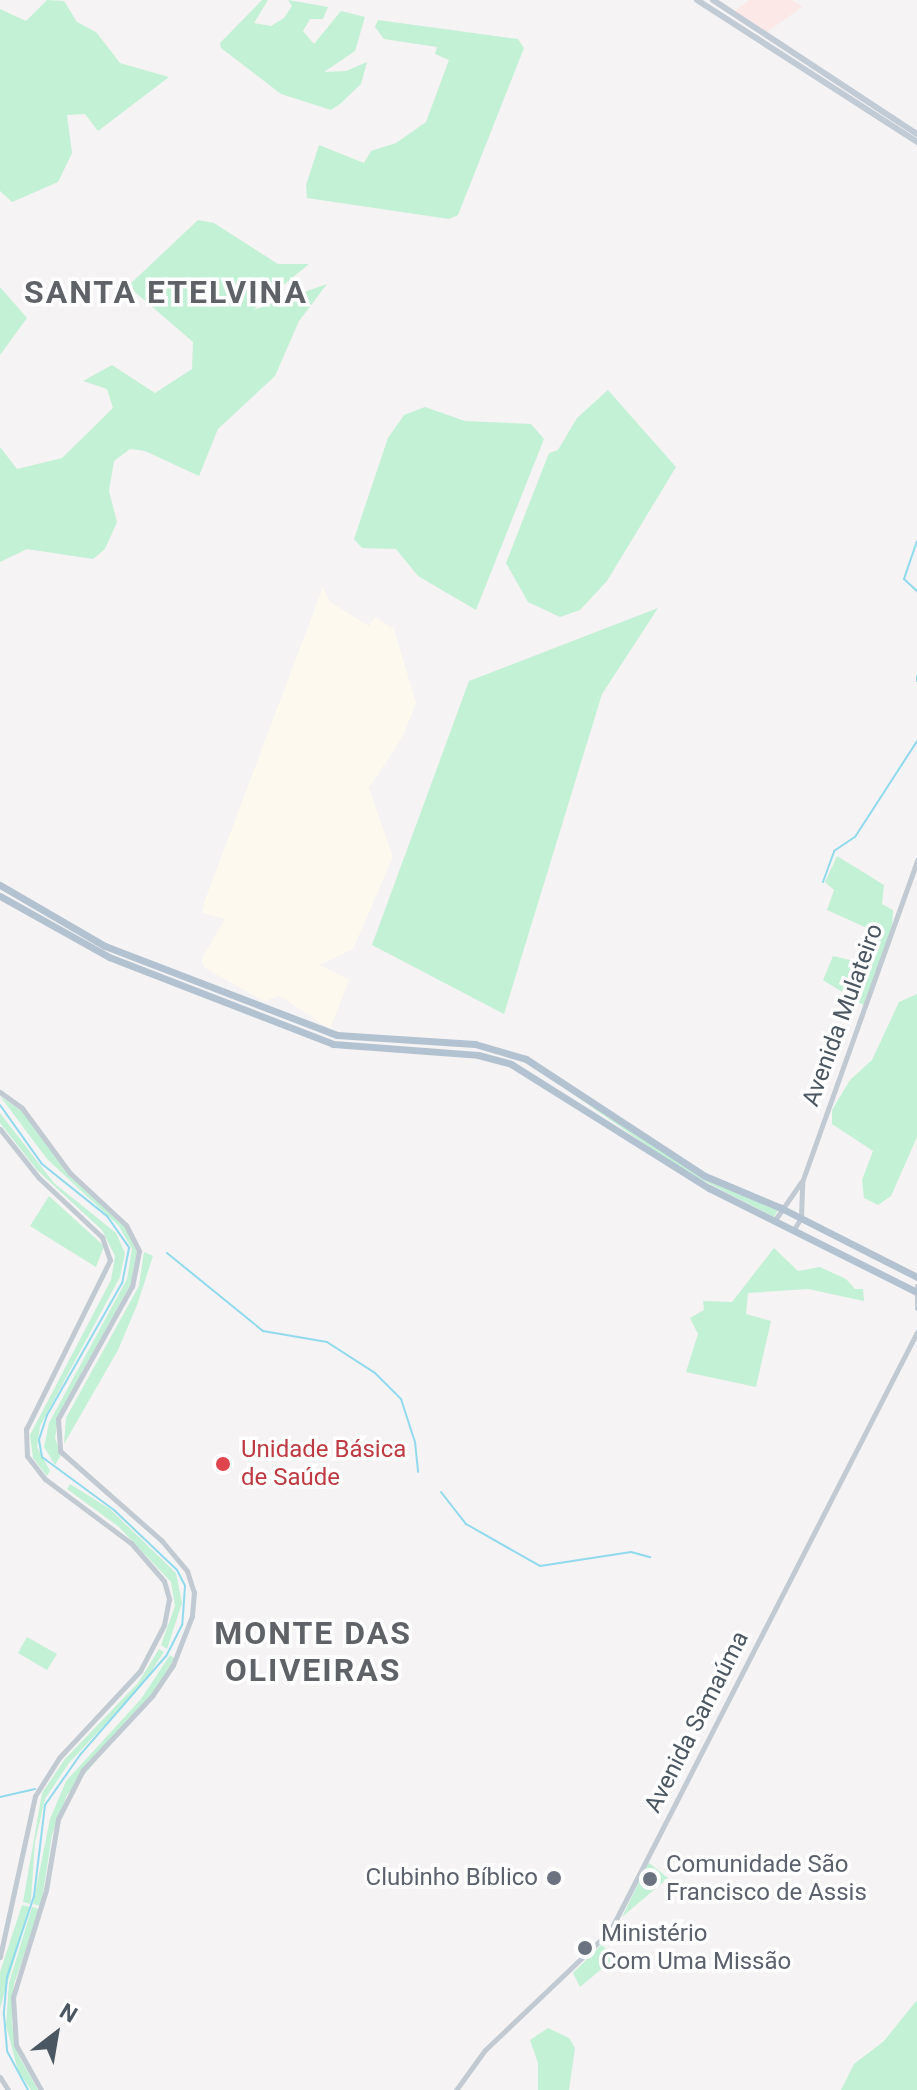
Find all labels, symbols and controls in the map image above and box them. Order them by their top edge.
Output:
district label: SANTA ETELVINA [24,273,308,311]
street label: Avenida Mulateiro [797,920,889,1110]
place label: Unidade Básica de Saúde [241,1436,406,1492]
marker: Unidade Básica de Saúde [212,1453,234,1475]
district label: MONTE DAS OLIVEIRAS [214,1615,412,1690]
street label: Avenida Samaúma [639,1627,755,1817]
place label: Comunidade São Francisco de Assis [666,1851,867,1907]
place label: Clubinho Bíblico [366,1864,538,1892]
marker: Clubinho Bíblico [545,1869,563,1887]
marker: Comunidade São Francisco de Assis [641,1870,659,1888]
place label: Ministério Com Uma Missão [601,1920,791,1976]
marker: Ministério Com Uma Missão [576,1939,594,1957]
north arrow [16,1994,96,2074]
text: N [56,1998,82,2028]

